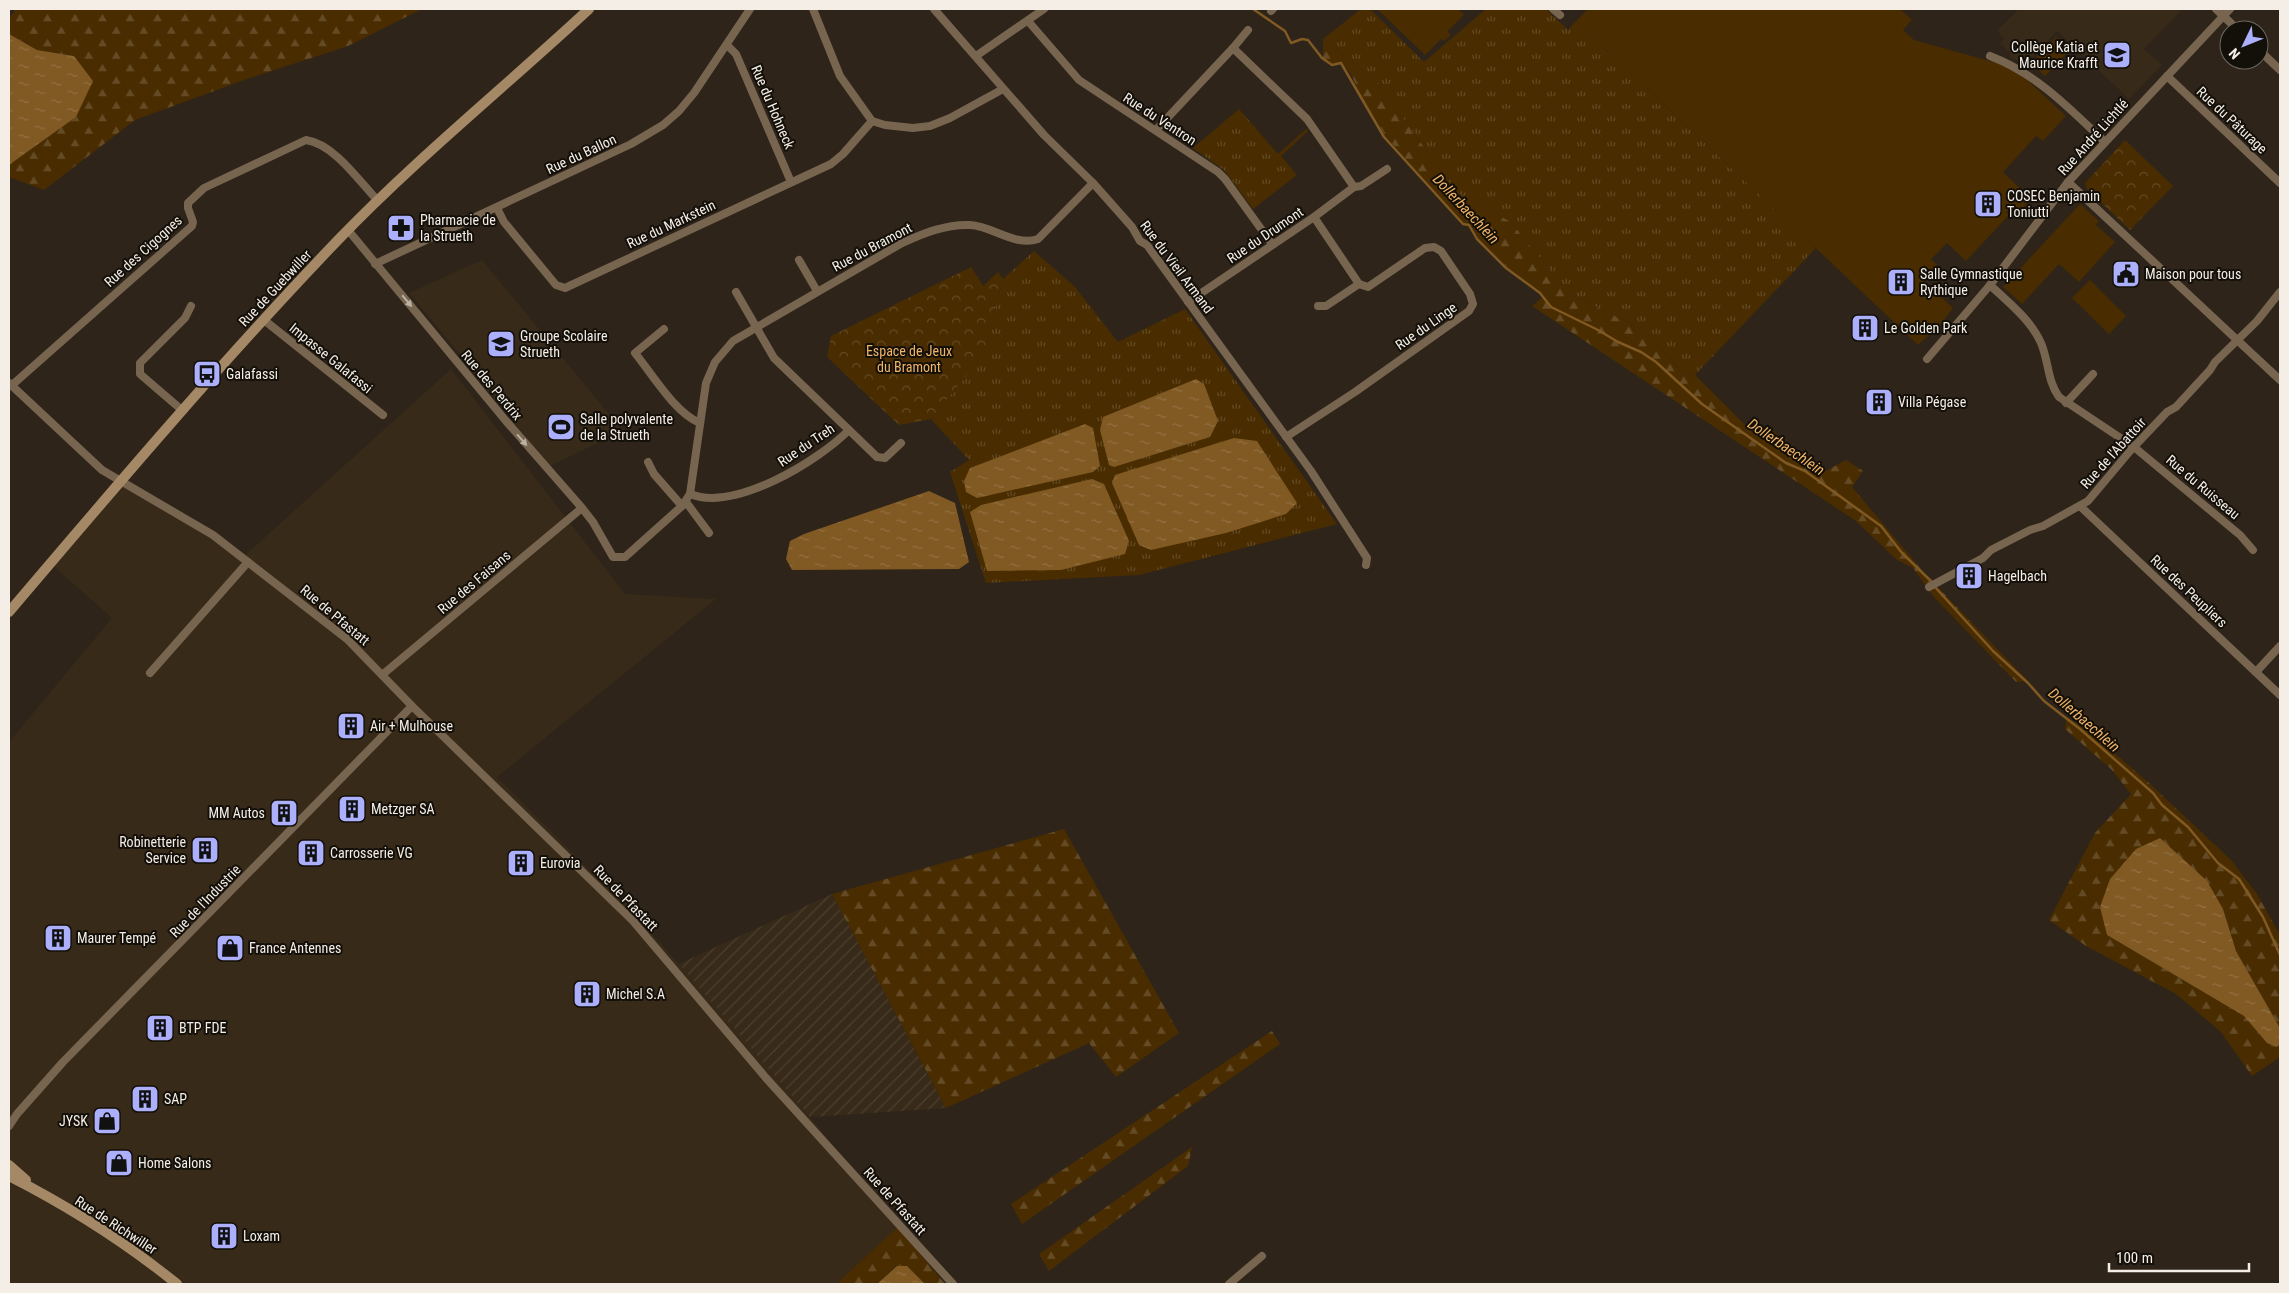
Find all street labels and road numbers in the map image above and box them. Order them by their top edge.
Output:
street label: Rue du Hohneck [748,63,798,152]
street label: Rue du Pâturage [2193,83,2271,157]
street label: Rue du Ventron [1120,89,1200,149]
street label: Rue André Lichtlé [2055,95,2132,178]
street label: Rue du Ballon [543,131,619,177]
street label: Rue du Markstein [624,196,718,252]
street label: Rue du Drumont [1224,204,1306,266]
street label: Rue des Cigognes [101,212,185,290]
street label: Rue du Vieil Armand [1137,218,1217,316]
street label: Rue du Bramont [830,219,914,275]
street label: Rue de Guebwiller [235,246,315,330]
street label: Rue du Linge [1392,299,1460,353]
street label: Impasse Galafassi [286,320,376,396]
street label: Rue des Perdrix [458,347,526,423]
street label: Rue de l'Abattoir [2077,414,2149,492]
street label: Rue du Treh [775,420,837,470]
street label: Rue du Ruisseau [2163,452,2243,522]
street label: Rue des Faisans [434,547,514,617]
street label: Rue des Peupliers [2147,552,2231,630]
street label: Rue de Pfastatt [297,582,373,648]
street label: Rue de l'Industrie [166,861,244,941]
street label: Rue de Pfastatt [591,862,661,934]
street label: Rue de Pfastatt [861,1164,929,1238]
street label: Rue de Richwiller [72,1193,160,1257]

